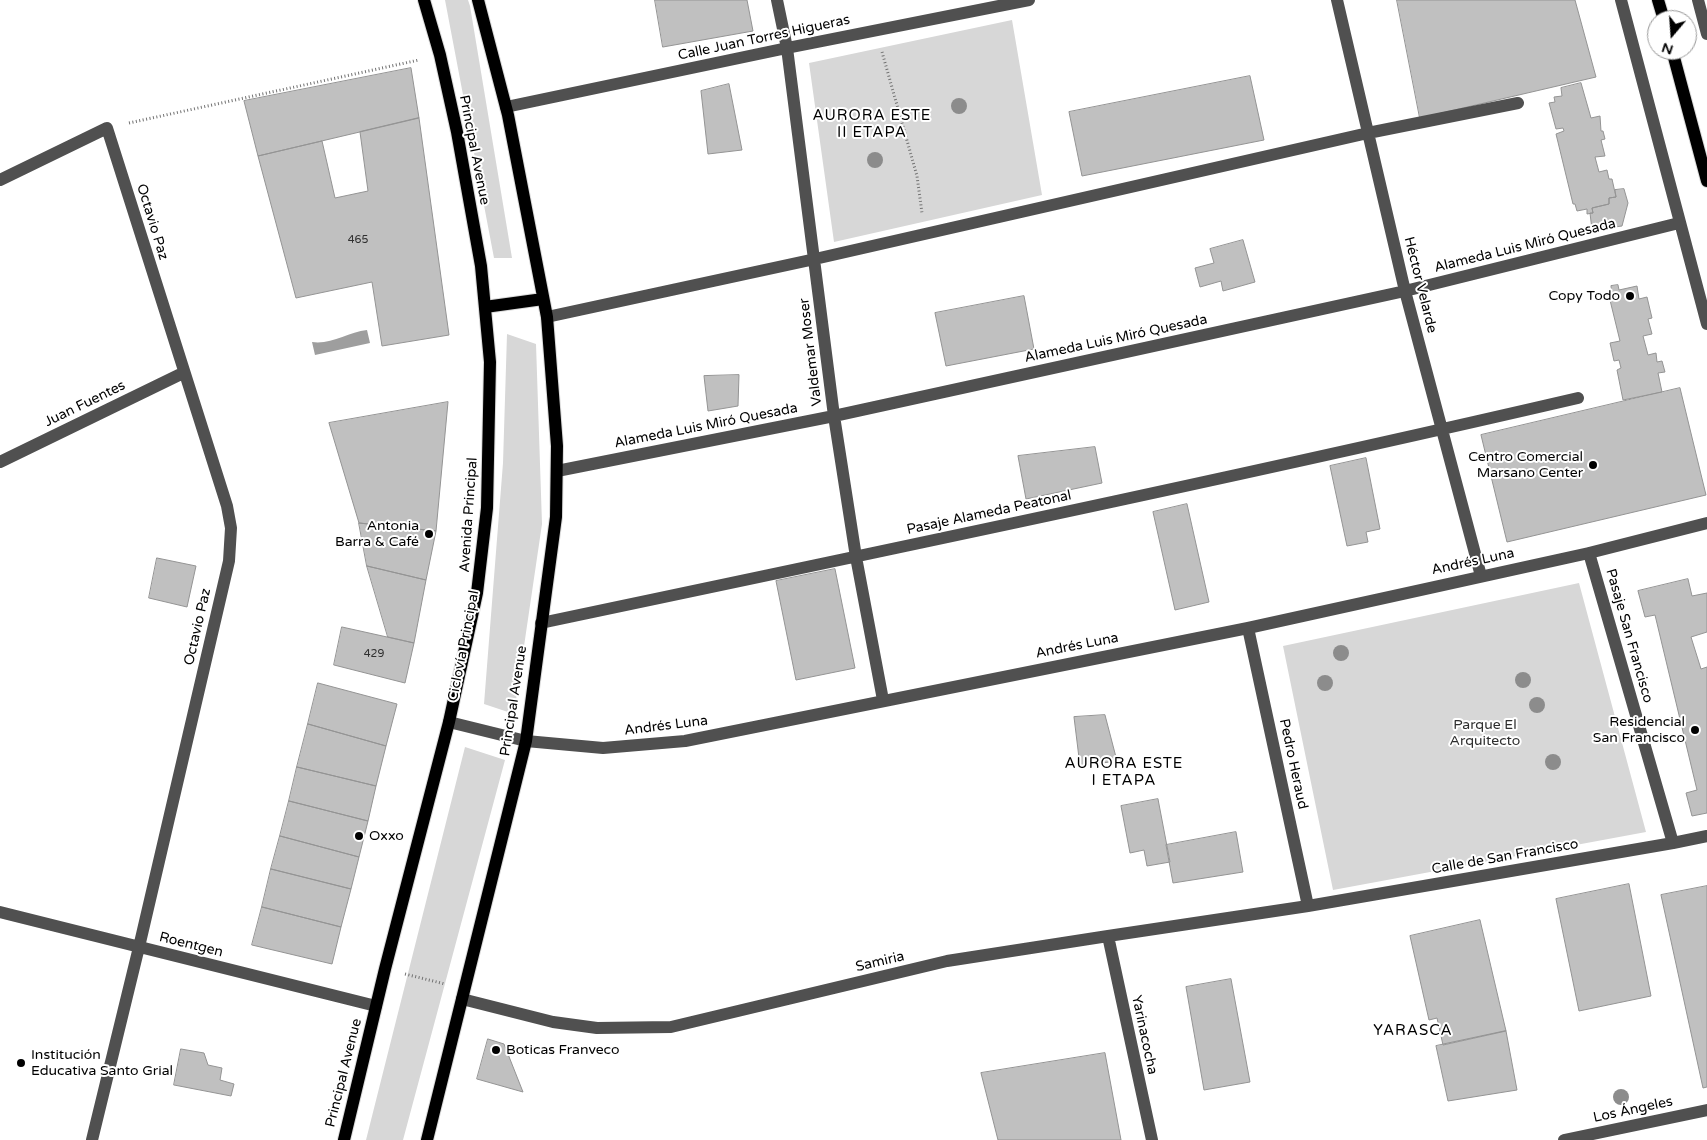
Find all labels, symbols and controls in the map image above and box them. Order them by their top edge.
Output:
north arrow [1647,10,1697,60]
street label: Calle Juan Torres Higueras [677,12,851,64]
text: N [1660,39,1675,59]
street label: Principal Avenue [455,94,493,206]
district label: AURORA ESTE II ETAPA [811,107,933,142]
street label: Octavio Paz [132,182,172,262]
street label: Alameda Luis Miró Quesada [1433,215,1617,277]
house number: 465 [348,233,368,247]
street label: Héctor Velarde [1400,235,1440,335]
place label: Copy Todo [1549,288,1620,304]
marker: Copy Todo [1624,290,1636,302]
street label: Valdemar Moser [796,297,826,407]
street label: Alameda Luis Miró Quesada [1023,311,1209,367]
street label: Juan Fuentes [42,377,128,431]
street label: Alameda Luis Miró Quesada [613,400,799,452]
place label: Centro Comercial Marsano Center [1468,449,1583,482]
street label: Avenida Principal [457,457,481,573]
marker: Centro Comercial Marsano Center [1587,459,1599,471]
street label: Pasaje Alameda Peatonal [905,487,1073,539]
place label: Antonia Barra & Café [335,518,419,550]
marker: Antonia Barra & Café [423,528,435,540]
street label: Andrés Luna [1430,545,1516,579]
street label: Pasaje San Francisco [1602,567,1656,705]
street label: Octavio Paz [181,587,215,667]
street label: Ciclovía Principal [445,589,483,703]
street label: Andrés Luna [1034,630,1120,662]
street label: Principal Avenue [497,645,531,757]
house number: 429 [364,647,384,661]
street label: Andrés Luna [623,713,709,739]
place label: Residencial San Francisco [1593,714,1685,746]
street label: Pedro Heraud [1275,717,1311,811]
park label: Parque El Arquitecto [1450,717,1520,750]
marker: Residencial San Francisco [1689,724,1701,736]
district label: AURORA ESTE I ETAPA [1063,755,1185,790]
place label: Oxxo [369,828,404,844]
marker: Oxxo [353,830,365,842]
street label: Calle de San Francisco [1430,836,1580,878]
street label: Roentgen [157,929,225,961]
street label: Samiria [854,948,906,976]
street label: Yarinacocha [1127,994,1161,1076]
street label: Principal Avenue [322,1017,366,1129]
district label: YARASCA [1372,1022,1454,1040]
place label: Boticas Franveco [506,1042,620,1058]
marker: Boticas Franveco [490,1044,502,1056]
place label: Institución Educativa Santo Grial [31,1047,173,1080]
marker: Institución Educativa Santo Grial [15,1057,27,1069]
street label: Los Ángeles [1592,1093,1674,1127]

